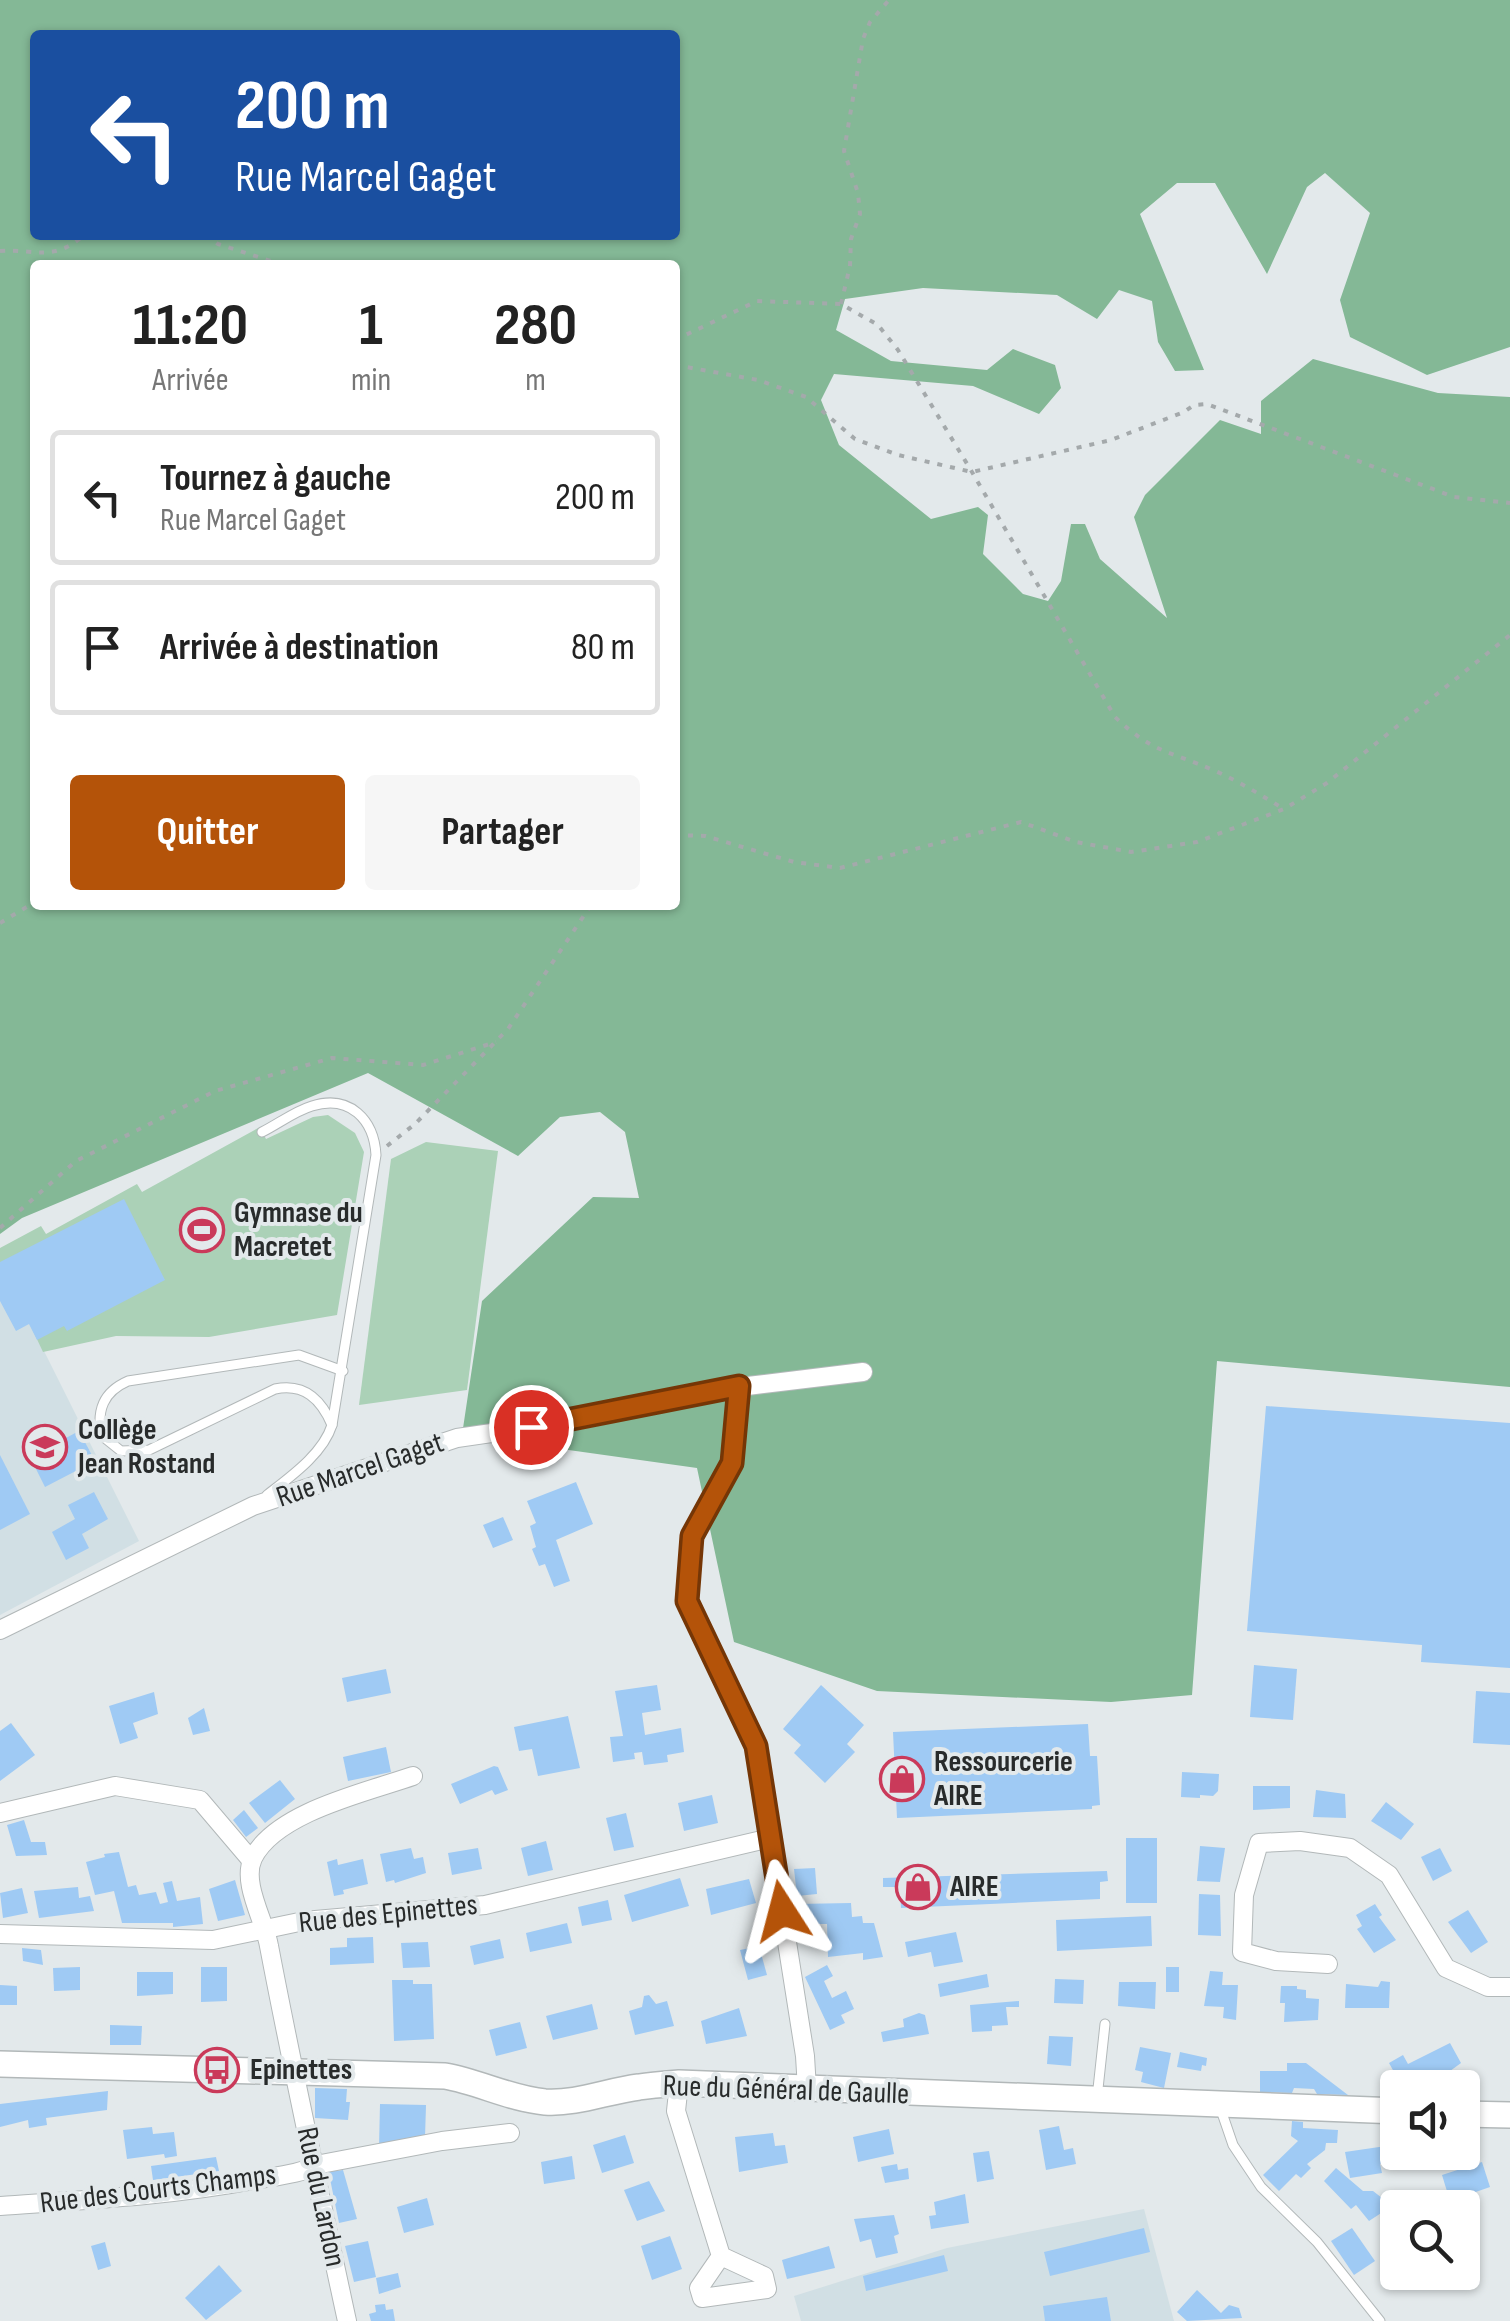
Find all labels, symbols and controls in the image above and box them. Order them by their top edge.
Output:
text: 200 m [235,65,390,149]
icon: left [70,70,200,200]
text: Rue Marcel Gaget [235,150,497,205]
text: 11:20 [133,290,248,362]
text: 1 [359,290,383,362]
text: 280 [494,290,577,362]
text: Arrivée [152,361,229,400]
text: min [351,361,391,400]
text: m [525,361,546,400]
text: Tournez à gauche [160,456,391,501]
icon: left [75,470,130,525]
text: 200 m [555,475,635,520]
text: Rue Marcel Gaget [160,501,346,540]
icon: arrive [75,620,130,675]
text: Arrivée à destination [160,625,439,670]
text: 80 m [571,625,635,670]
button: Quitter [70,775,345,890]
button: Partager [365,775,640,890]
place label: Gymnase du Macretet [234,1195,363,1265]
sports icon: Gymnase du Macretet [179,1207,225,1253]
pin [489,1385,574,1470]
icon: arrive [504,1400,559,1455]
place label: Collège Jean Rostand [77,1412,215,1482]
school or university icon: Collège Jean Rostand [22,1424,68,1470]
street label: Rue Marcel Gaget [272,1425,448,1515]
place label: Ressourcerie AIRE [933,1744,1073,1814]
shop icon: Ressourcerie AIRE [879,1756,925,1802]
position arrow [730,1859,834,1963]
shop icon: AIRE [895,1864,941,1910]
place label: AIRE [949,1869,999,1905]
street label: Rue des Epinettes [297,1887,479,1941]
bus stop icon: Epinettes [194,2047,240,2093]
place label: Epinettes [250,2052,352,2088]
street label: Rue du Général de Gaulle [662,2068,910,2112]
map controls [1380,2070,1480,2290]
button: sound [1380,2070,1480,2170]
street label: Rue du Lardon [289,2124,353,2270]
street label: Rue des Courts Champs [38,2157,278,2221]
button: search [1380,2190,1480,2290]

